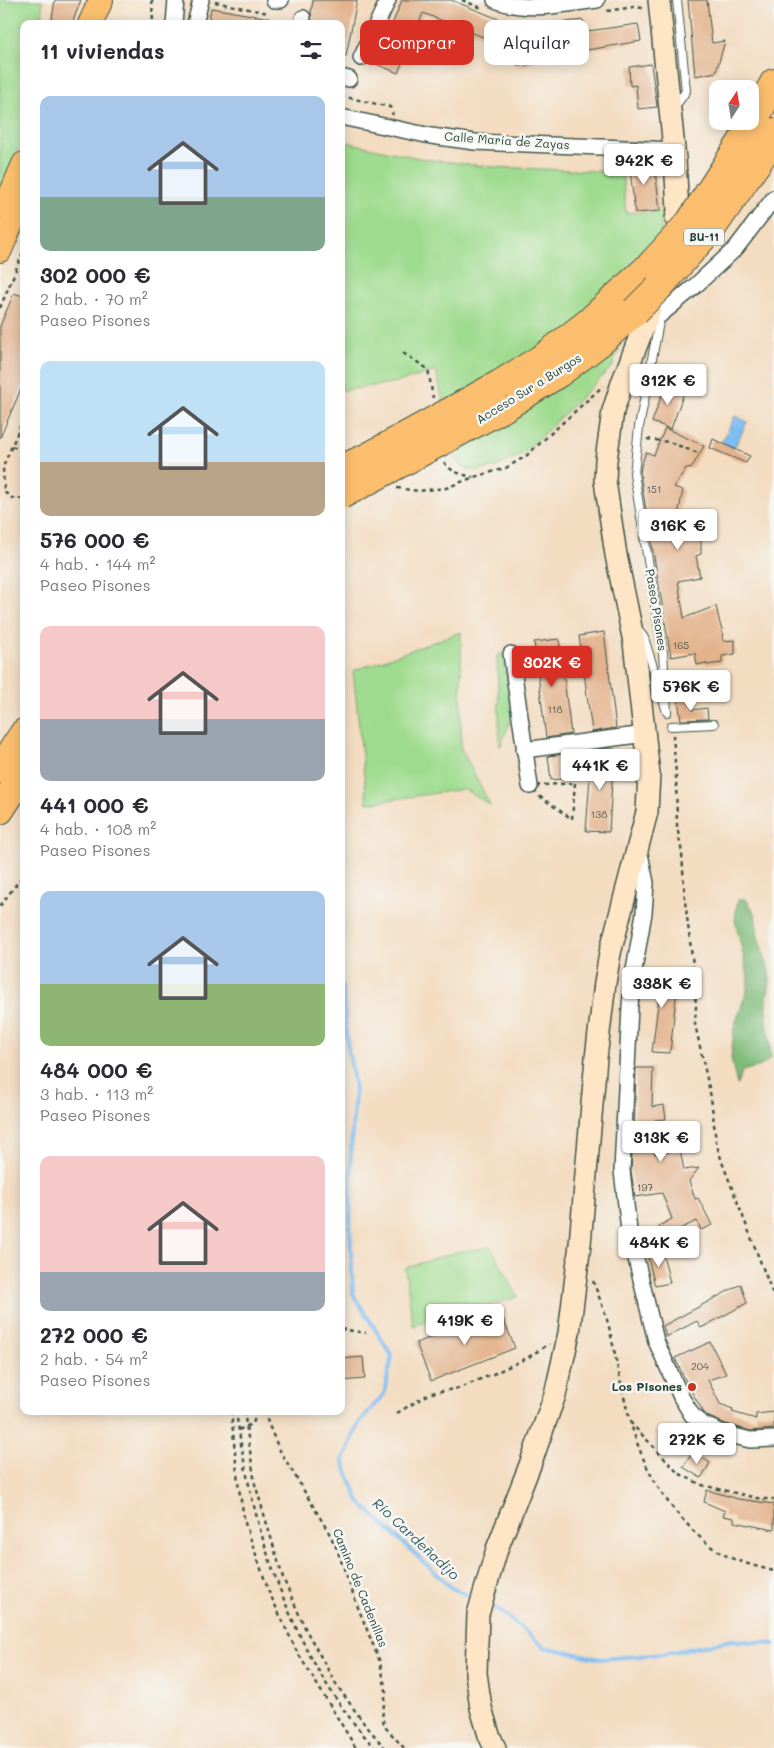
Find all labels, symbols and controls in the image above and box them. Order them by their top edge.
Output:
chip: Comprar [360,20,474,65]
chip: Alquilar [484,20,589,65]
icon: filters [297,36,325,64]
text: 11 viviendas [40,37,164,64]
north arrow [709,80,759,130]
map controls [709,80,759,130]
icon: home [138,128,228,218]
street label: Calle María de Zayas [444,128,570,152]
pin: 942K € [603,144,685,186]
text: 942K € [615,149,673,170]
road number: BU-11 [684,228,724,246]
text: 302 000 € [40,261,151,288]
text: 2 hab. · 70 m² [40,288,148,309]
text: Paseo Pisones [40,309,151,330]
street label: Acceso Sur a Burgos [473,349,584,427]
pin: 312K € [627,364,709,406]
text: 312K € [641,369,695,390]
icon: home [138,393,228,483]
house number: 151 [647,482,661,496]
pin: 316K € [637,508,719,551]
text: 316K € [650,514,706,535]
text: 576 000 € [40,526,149,553]
text: 4 hab. · 144 m² [40,553,156,574]
street label: Paseo Pisones [643,568,671,652]
text: Paseo Pisones [40,574,151,595]
house number: 165 [673,638,689,652]
pin: 302K € [511,646,593,688]
text: 302K € [523,651,581,672]
icon: home [138,658,228,748]
pin: 576K € [650,670,732,712]
text: 576K € [662,675,720,696]
house number: 118 [548,702,563,716]
pin: 441K € [559,748,641,791]
text: 441K € [572,754,628,775]
text: 441 000 € [40,791,149,818]
house number: 138 [591,807,607,821]
text: 4 hab. · 108 m² [40,818,156,839]
text: Paseo Pisones [40,839,151,860]
icon: home [138,923,228,1013]
pin: 338K € [621,966,703,1009]
text: 338K € [633,972,691,993]
text: 484 000 € [40,1056,152,1083]
text: 3 hab. · 113 m² [40,1083,153,1104]
text: Paseo Pisones [40,1104,151,1125]
pin: 313K € [620,1120,702,1163]
text: 313K € [633,1126,689,1147]
house number: 197 [637,1180,653,1194]
icon: home [138,1188,228,1278]
pin: 484K € [618,1226,700,1268]
text: 484K € [629,1231,689,1252]
pin: 419K € [424,1304,506,1346]
text: 419K € [437,1309,493,1330]
text: 272 000 € [40,1321,148,1348]
text: 2 hab. · 54 m² [40,1348,148,1369]
house number: 204 [691,1359,709,1373]
text: Paseo Pisones [40,1369,151,1390]
place label: Los Pisones [612,1378,682,1394]
marker: Los Pisones [686,1381,698,1393]
pin: 272K € [656,1422,738,1465]
text: 272K € [669,1428,725,1449]
water label: Río Cardeñadijo [369,1493,464,1584]
street label: Camino de Cadenillas [330,1526,392,1649]

